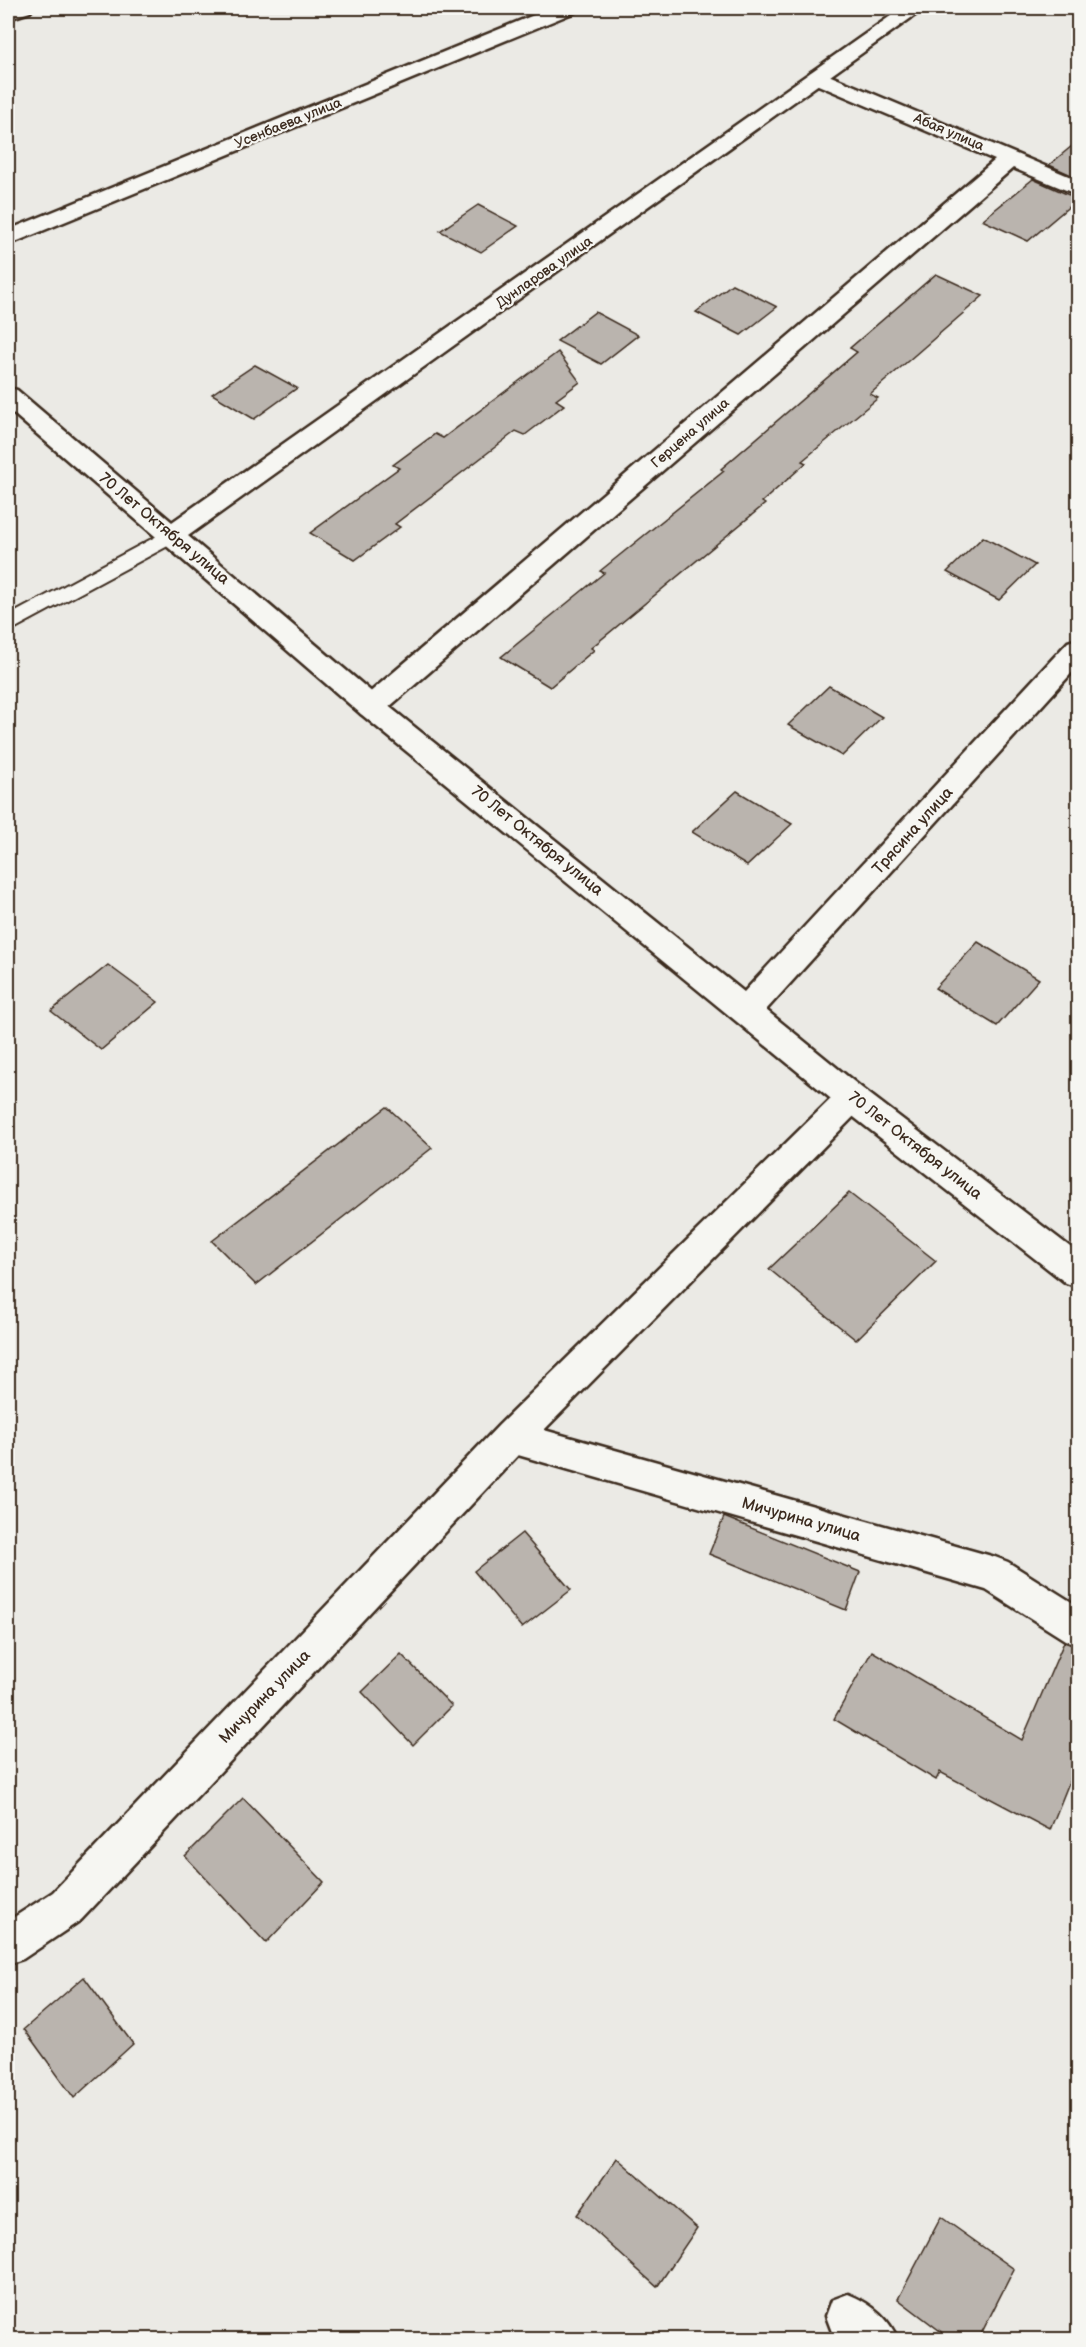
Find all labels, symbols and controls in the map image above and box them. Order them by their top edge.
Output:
street label: Усенбаева улица [232,94,345,152]
street label: Абая улица [910,109,987,155]
street label: Дунларова улица [492,232,596,312]
street label: Герцена улица [647,394,733,472]
street label: 70 Лет Октября улица [95,469,233,589]
street label: 70 Лет Октября улица [467,782,607,900]
street label: Трясина улица [869,783,958,879]
street label: 70 Лет Октября улица [845,1088,986,1204]
street label: Мичурина улица [739,1494,863,1546]
street label: Мичурина улица [215,1646,315,1748]

